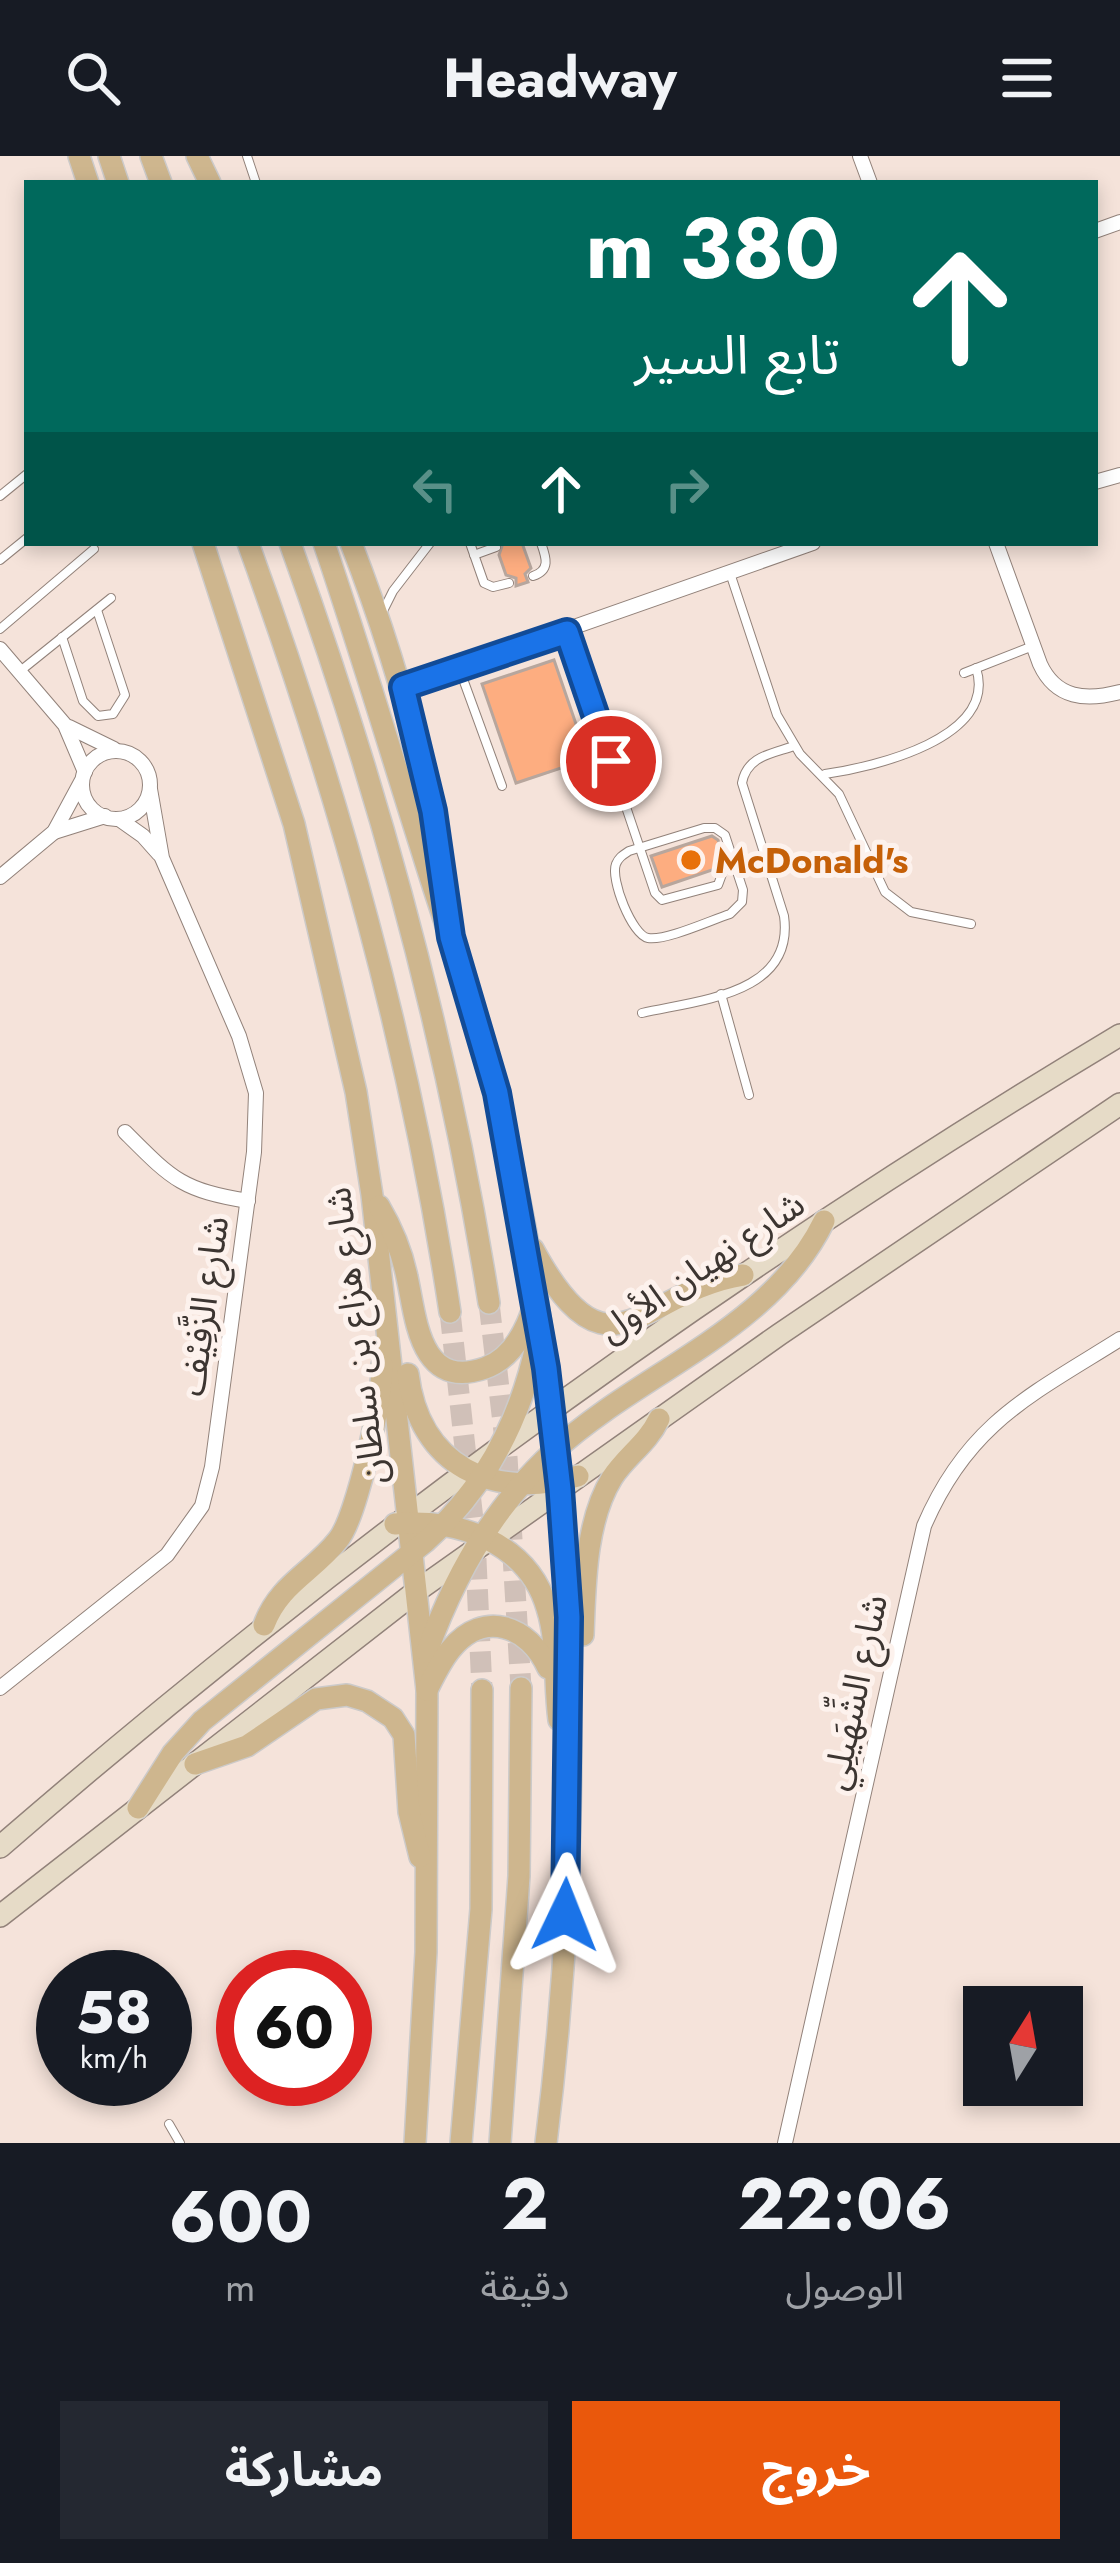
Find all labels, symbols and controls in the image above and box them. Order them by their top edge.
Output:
text: Headway [443,39,677,117]
icon: search [60,45,126,111]
icon: menu [994,45,1060,111]
text: 380 m [585,188,840,310]
icon: ahead [882,228,1038,384]
text: تابع السير [634,316,840,394]
icon: left [402,456,468,522]
icon: ahead [528,456,594,522]
icon: right [654,456,720,522]
pin [560,710,662,812]
icon: arrive [578,728,644,794]
place label: McDonald's [715,834,908,886]
marker: McDonald's [678,847,704,873]
street label: شارع نهيان الأول [587,1178,815,1355]
street label: شارع هزاع بن سلطان [311,1184,400,1488]
street label: شارع الزَّفِيْف [165,1213,242,1399]
street label: شارع الشِّهَيلِي [805,1589,902,1795]
position arrow [502,1852,628,1978]
speed limit sign: 60 [216,1950,372,2106]
text: 58 [76,1969,152,2056]
north arrow [963,1986,1083,2106]
map controls [963,1986,1083,2106]
text: km/h [80,2036,148,2079]
text: 2 [501,2152,549,2256]
text: 22:06 [738,2152,951,2256]
text: 600 [169,2165,312,2269]
text: دقيقة [481,2258,569,2315]
text: الوصول [785,2258,904,2315]
text: m [225,2259,256,2316]
button: مشاركة [60,2401,548,2539]
button: خروج [572,2401,1060,2539]

